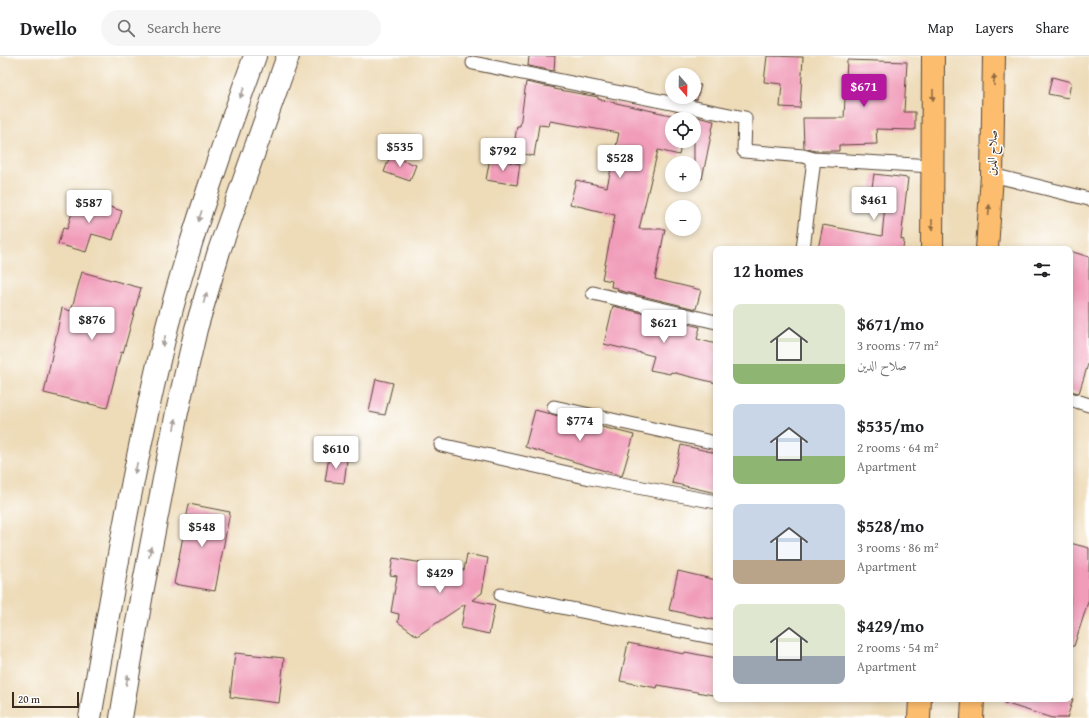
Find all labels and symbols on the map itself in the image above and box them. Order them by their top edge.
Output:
north arrow [665,68,701,104]
one-way arrow [991,73,997,86]
pin: $671 [840,74,888,108]
one-way arrow [238,87,244,99]
one-way arrow [930,89,936,102]
street label: صلاح الدين [982,130,1004,176]
pin: $535 [376,134,424,168]
pin: $792 [479,138,527,172]
pin: $528 [596,145,644,179]
pin: $461 [850,187,898,221]
pin: $587 [65,190,113,224]
one-way arrow [986,204,993,216]
one-way arrow [196,210,202,222]
one-way arrow [929,219,935,232]
one-way arrow [202,291,208,303]
pin: $876 [68,307,116,341]
pin: $621 [640,310,688,344]
one-way arrow [161,335,167,347]
pin: $774 [556,408,604,442]
one-way arrow [172,418,178,430]
pin: $610 [312,436,360,470]
one-way arrow [132,461,138,474]
pin: $548 [178,514,226,548]
one-way arrow [148,545,154,558]
pin: $429 [416,560,464,594]
one-way arrow [125,673,131,686]
scale bar [12,690,79,709]

